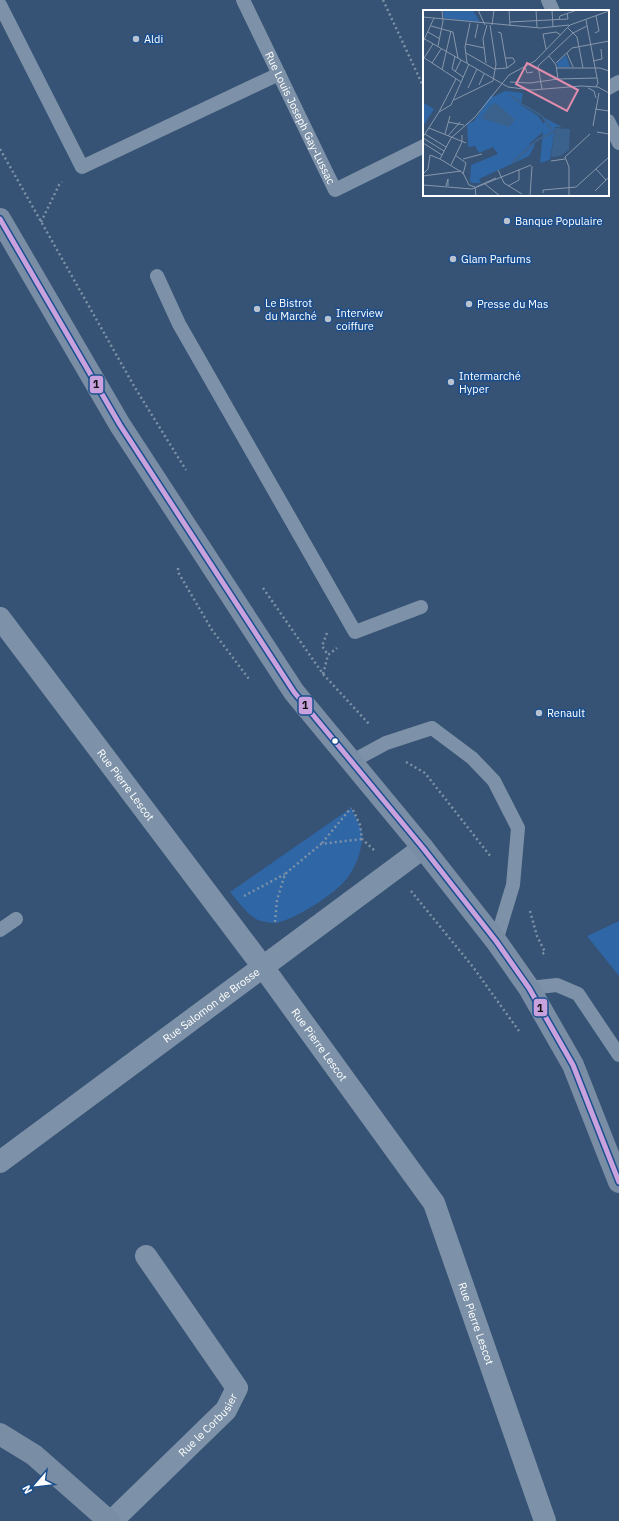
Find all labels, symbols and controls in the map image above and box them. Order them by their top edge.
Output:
inset map [423,10,609,196]
place label: Aldi [144,32,163,46]
marker: Aldi [131,34,141,44]
street label: Rue Louis Joseph Gay-Lussac [262,49,338,187]
place label: Banque Populaire [515,214,602,228]
marker: Banque Populaire [502,216,512,226]
place label: Glam Parfums [461,252,531,266]
marker: Glam Parfums [448,254,458,264]
place label: Le Bistrot du Marché [265,296,317,323]
place label: Presse du Mas [477,297,548,311]
marker: Presse du Mas [464,299,474,309]
marker: Le Bistrot du Marché [252,304,262,314]
place label: Interview coiffure [336,306,384,333]
marker: Interview coiffure [323,314,333,324]
place label: Intermarché Hyper [459,369,521,396]
line badge: 1 [89,375,104,394]
text: 1 [93,377,100,391]
marker: Intermarché Hyper [446,377,456,387]
line badge: 1 [298,696,313,715]
text: 1 [302,698,309,712]
place label: Renault [547,706,585,720]
marker: Renault [534,708,544,718]
unlabelled marker [330,736,340,746]
street label: Rue Pierre Lescot [94,746,157,824]
street label: Rue Salomon de Brosse [160,965,262,1046]
line badge: 1 [533,998,548,1017]
text: 1 [537,1001,544,1015]
street label: Rue Pierre Lescot [288,1006,350,1084]
street label: Rue Pierre Lescot [455,1280,497,1367]
street label: Rue le Corbusier [175,1391,240,1460]
north arrow [16,1465,56,1505]
text: N [19,1483,35,1496]

